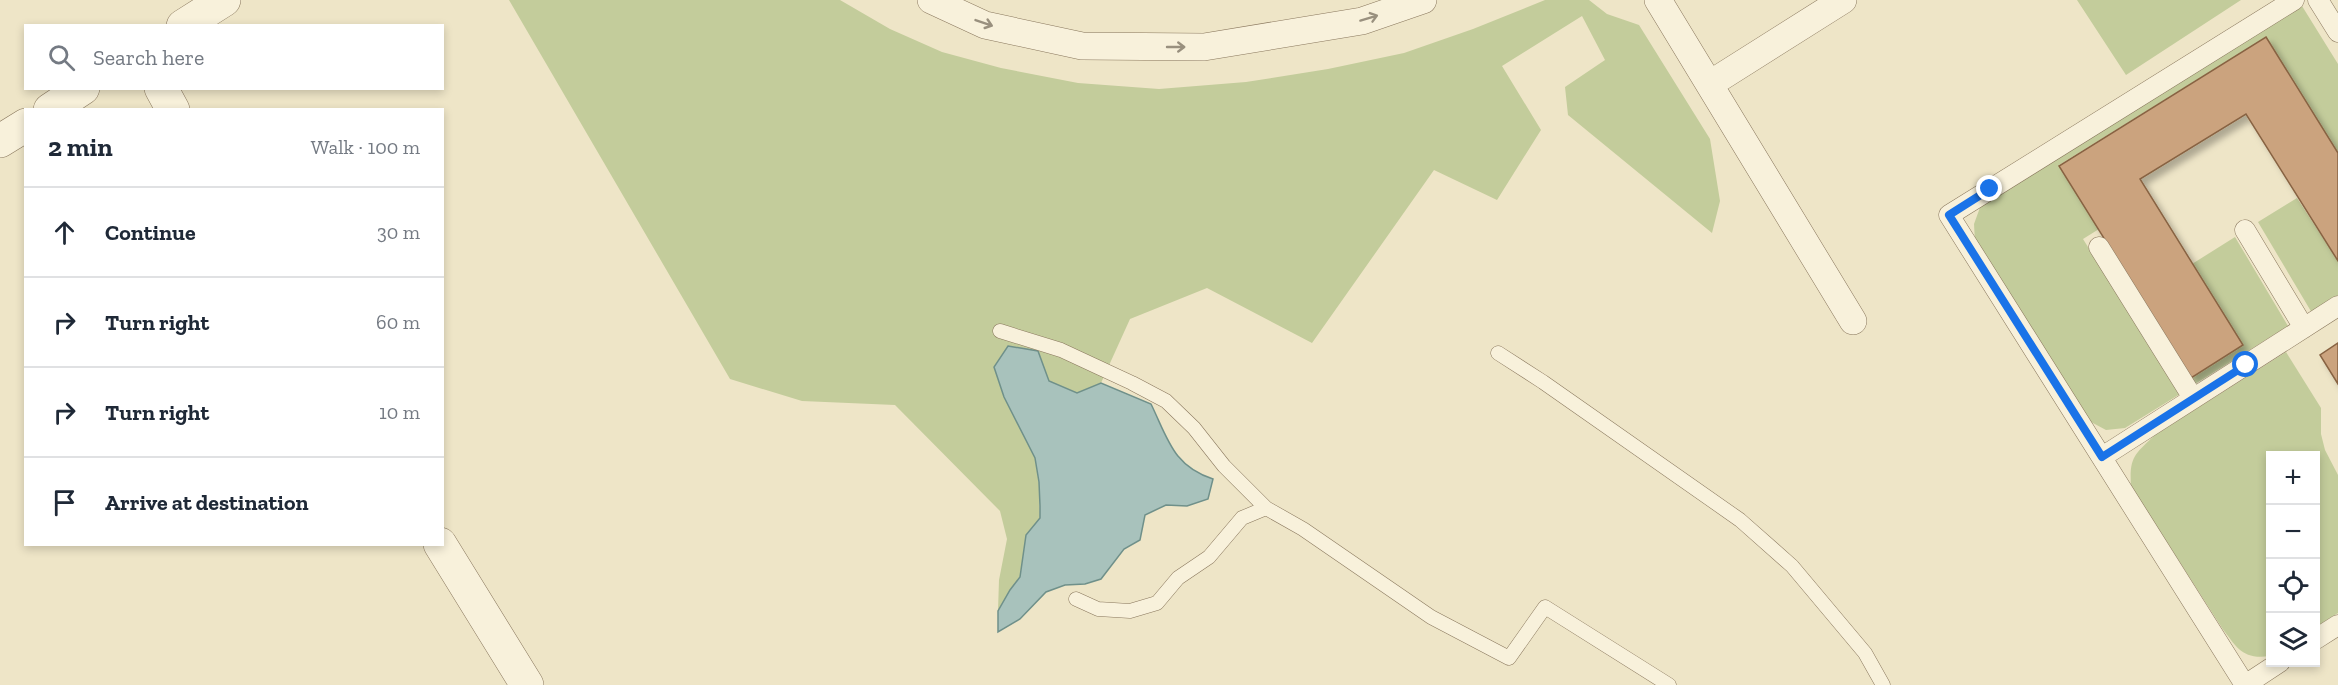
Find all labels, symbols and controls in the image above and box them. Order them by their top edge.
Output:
one-way arrow [1359,12,1378,23]
one-way arrow [974,19,993,30]
search box [24,24,444,90]
icon: search [45,41,78,74]
one-way arrow [1166,41,1186,53]
text: Search here [93,44,204,71]
text: 2 min [48,131,113,163]
text: Walk · 100 m [311,135,420,159]
route end [1976,175,2002,201]
icon: ahead [48,216,81,249]
text: Continue [105,219,196,246]
text: 30 m [377,220,420,244]
icon: right [48,306,81,339]
text: Turn right [105,309,209,336]
text: 60 m [376,310,420,334]
route start [2232,351,2258,377]
icon: right [48,396,81,429]
text: Turn right [105,399,209,426]
text: 10 m [379,400,420,424]
map controls [2266,451,2320,667]
button: + [2266,451,2320,505]
icon: arrive [48,486,81,519]
text: Arrive at destination [105,489,308,516]
button: − [2266,505,2320,559]
button: locate [2266,559,2320,613]
button: layers [2266,613,2320,667]

